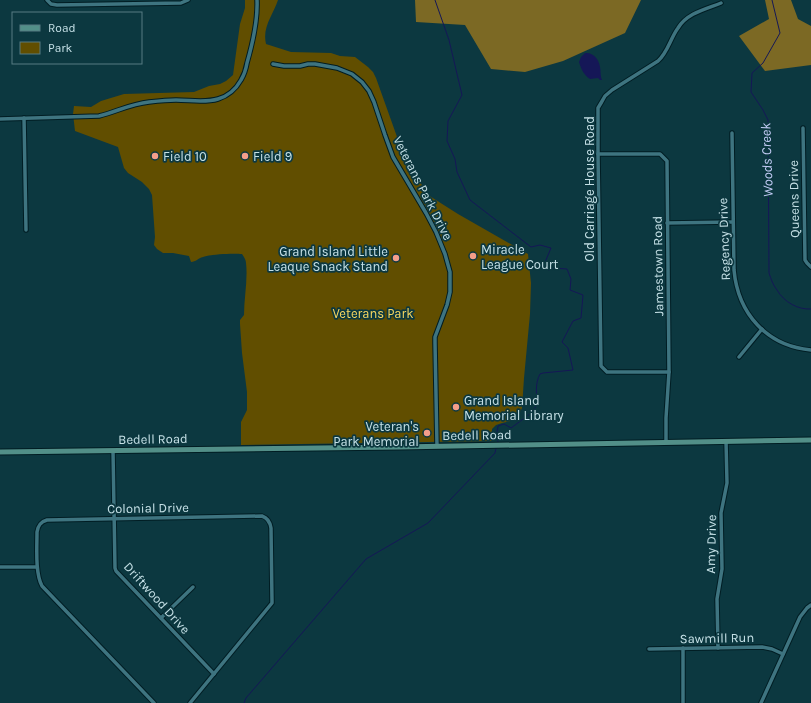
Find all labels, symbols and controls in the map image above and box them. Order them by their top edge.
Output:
legend [12,12,142,64]
text: Road [48,21,76,35]
text: Park [48,41,73,55]
street label: Old Carriage House Road [582,116,597,262]
water label: Woods Creek [757,122,777,197]
street label: Veterans Park Drive [390,134,456,243]
place label: Field 10 [163,149,207,164]
place label: Field 9 [253,149,292,164]
marker: Field 10 [150,151,160,161]
marker: Field 9 [240,151,250,161]
street label: Queens Drive [786,160,802,238]
street label: Regency Drive [715,197,733,281]
street label: Jamestown Road [650,216,666,316]
place label: Miracle League Court [481,242,559,272]
place label: Grand Island Little Leaque Snack Stand [267,244,388,275]
marker: Miracle League Court [468,251,478,261]
marker: Grand Island Little Leaque Snack Stand [391,253,401,263]
park label: Veterans Park [332,306,414,321]
place label: Grand Island Memorial Library [464,393,564,423]
marker: Grand Island Memorial Library [451,402,461,412]
place label: Veteran's Park Memorial [333,419,419,449]
street label: Bedell Road [442,427,512,443]
marker: Veteran's Park Memorial [422,428,432,438]
street label: Bedell Road [118,431,188,447]
street label: Colonial Drive [107,500,189,516]
street label: Amy Drive [703,514,719,574]
street label: Driftwood Drive [121,559,193,637]
street label: Sawmill Run [680,630,754,646]

